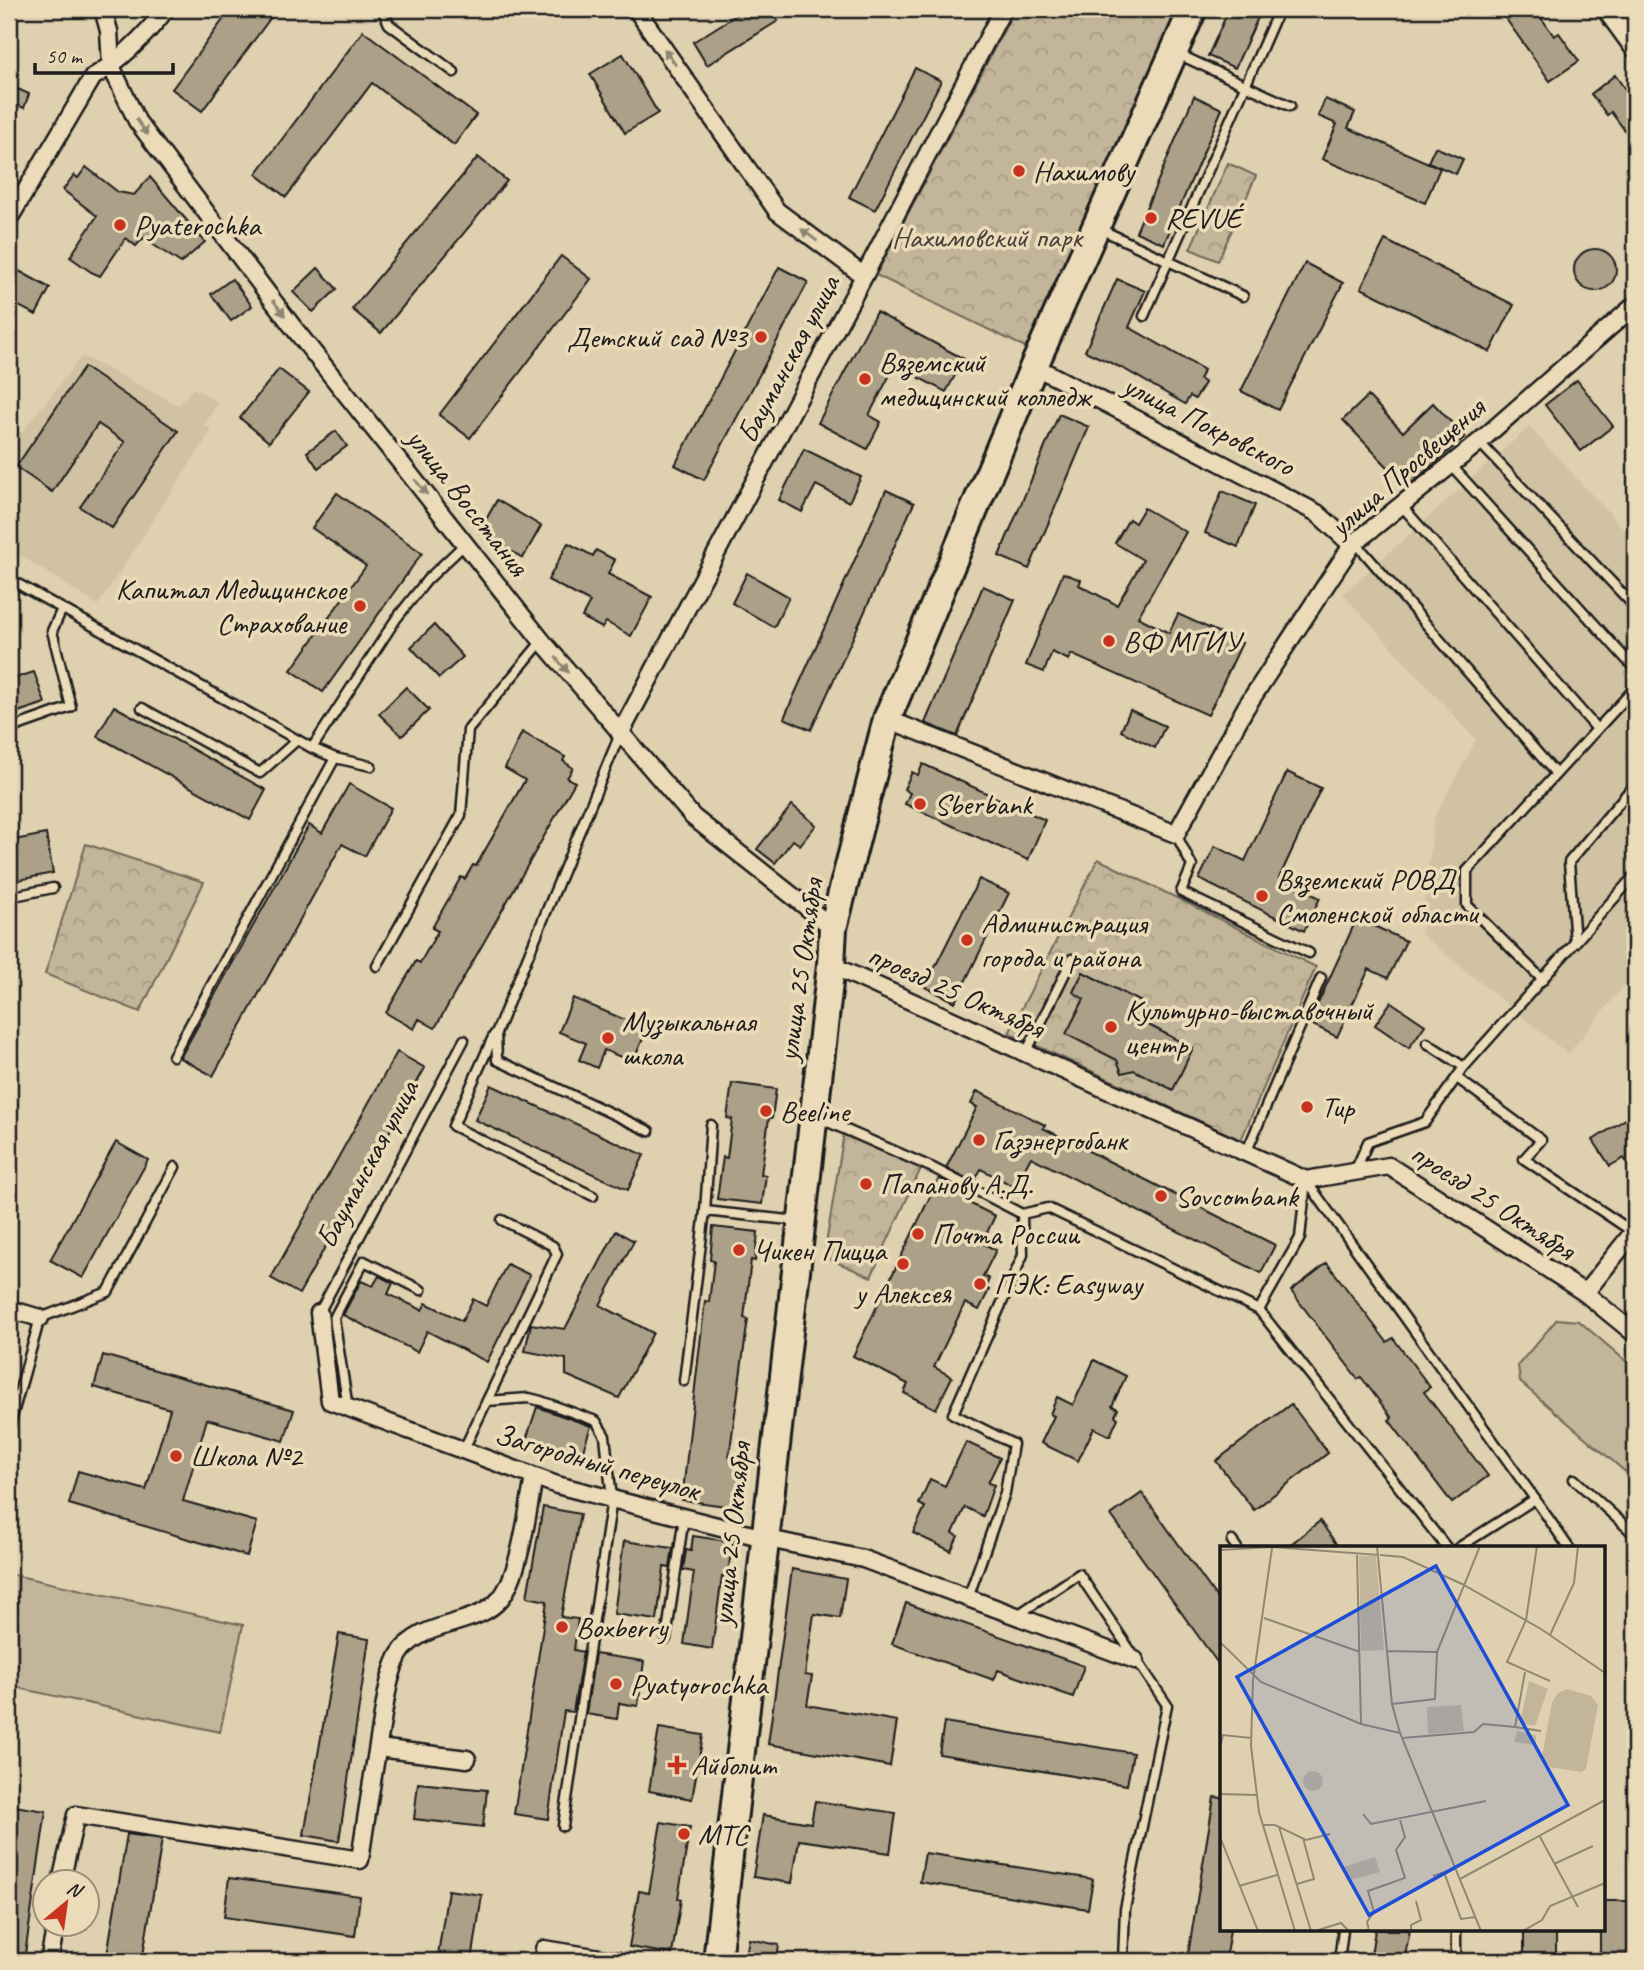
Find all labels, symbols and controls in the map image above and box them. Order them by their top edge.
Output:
scale bar [35,32,173,76]
text: 50 m [46,43,84,69]
one-way arrow [663,48,677,66]
one-way arrow [135,118,149,136]
place label: Нахимову [1033,152,1137,190]
marker: Нахимову [1011,163,1027,179]
place label: REVUÉ [1165,199,1245,237]
place label: Pyaterochka [134,206,262,244]
marker: REVUÉ [1143,210,1159,226]
marker: Pyaterochka [112,217,128,233]
park label: Нахимовский парк [892,218,1084,256]
one-way arrow [800,228,818,242]
street label: Бауманская улица [728,267,849,450]
one-way arrow [272,299,287,317]
place label: Детский сад №3 [567,318,749,356]
marker: Детский сад №3 [753,329,769,345]
place label: Вяземский медицинский колледж [879,343,1093,415]
street label: улица Покровского [1115,365,1302,485]
marker: Вяземский медицинский колледж [857,371,873,387]
street label: улица Просвещения [1320,387,1494,546]
street label: улица Восстания [397,419,538,585]
one-way arrow [413,477,428,495]
place label: Капитал Медицинское Страхование [116,570,348,642]
marker: Капитал Медицинское Страхование [352,598,368,614]
place label: ВФ МГИУ [1123,622,1245,660]
marker: ВФ МГИУ [1101,633,1117,649]
one-way arrow [554,655,569,673]
place label: Sberbank [934,785,1034,823]
marker: Sberbank [912,796,928,812]
place label: Вяземский РОВД Смоленской области [1276,860,1479,932]
street label: улица 25 Октября [768,874,832,1066]
marker: Вяземский РОВД Смоленской области [1254,888,1270,904]
place label: Администрация города и района [981,904,1149,976]
marker: Администрация города и района [959,932,975,948]
street label: проезд 25 Октября [862,935,1052,1048]
place label: Культурно-выставочный центр [1125,991,1374,1063]
place label: Музыкальная школа [622,1002,758,1074]
marker: Культурно-выставочный центр [1103,1019,1119,1035]
marker: Музыкальная школа [600,1030,616,1046]
street label: Бауманская улица [307,1072,428,1255]
place label: Тир [1321,1088,1356,1126]
place label: Beeline [780,1092,851,1130]
marker: Тир [1299,1099,1315,1115]
marker: Beeline [758,1103,774,1119]
place label: Газэнергобанк [993,1121,1129,1159]
marker: Газэнергобанк [971,1132,987,1148]
street label: проезд 25 Октября [1404,1134,1585,1270]
place label: Папанову А.Д. [880,1165,1033,1203]
marker: Папанову А.Д. [858,1176,874,1192]
place label: Sovcombank [1175,1177,1300,1215]
marker: Sovcombank [1153,1188,1169,1204]
place label: Почта России [932,1215,1081,1253]
marker: Почта России [910,1226,926,1242]
place label: Чикен Пицца [753,1231,888,1269]
marker: Чикен Пицца [731,1242,747,1258]
marker: у Алексея [895,1256,911,1272]
place label: ПЭК: Easyway [994,1265,1145,1303]
place label: у Алексея [853,1274,952,1312]
marker: ПЭК: Easyway [972,1276,988,1292]
street label: Загородный переулок [490,1415,707,1510]
place label: Школа №2 [190,1437,304,1475]
street label: улица 25 Октября [702,1438,760,1629]
marker: Школа №2 [168,1448,184,1464]
inset map [1220,1546,1606,1932]
place label: Boxberry [576,1608,669,1646]
marker: Boxberry [554,1619,570,1635]
place label: Pyatyorochka [630,1665,769,1703]
marker: Pyatyorochka [608,1676,624,1692]
place label: Айболит [691,1746,778,1784]
marker: Айболит [669,1757,685,1773]
place label: МТС [698,1815,751,1853]
marker: МТС [676,1826,692,1842]
north arrow [32,1868,102,1938]
text: N [63,1876,88,1904]

